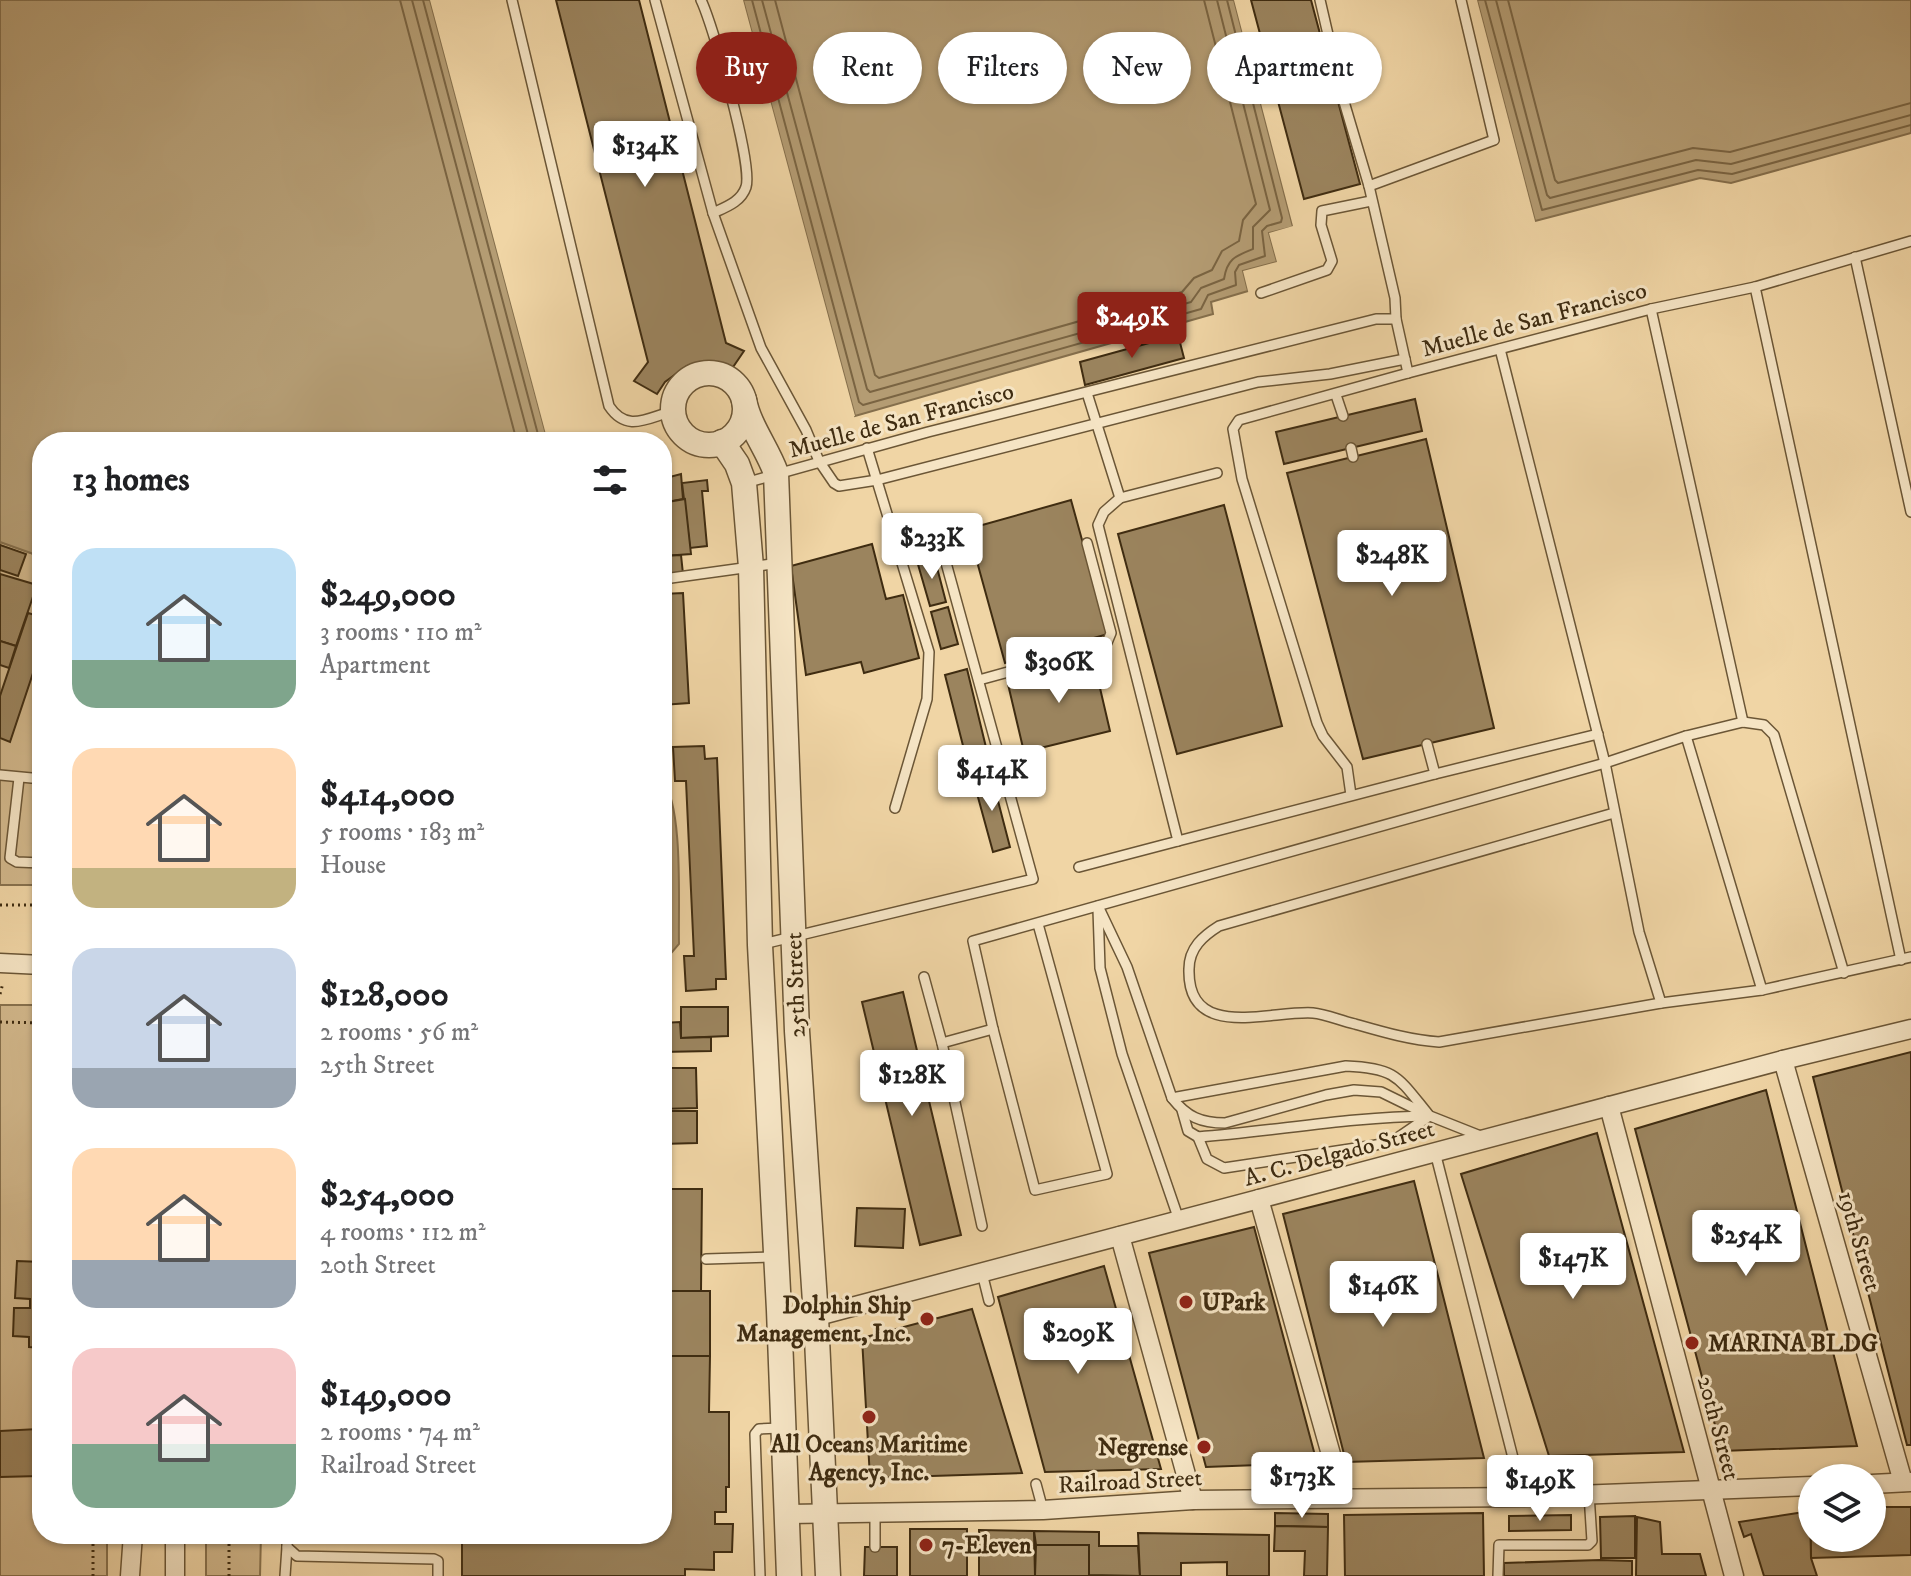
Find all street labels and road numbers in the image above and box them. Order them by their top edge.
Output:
street label: Muelle de San Francisco [1418,275,1650,364]
street label: Muelle de San Francisco [785,376,1017,465]
street label: 25th Street [779,931,813,1038]
street label: A. C. Delgado Street [1241,1114,1438,1194]
street label: 19th Street [1830,1188,1888,1295]
street label: 20th Street [1690,1373,1746,1484]
street label: Railroad Street [1057,1463,1203,1501]

